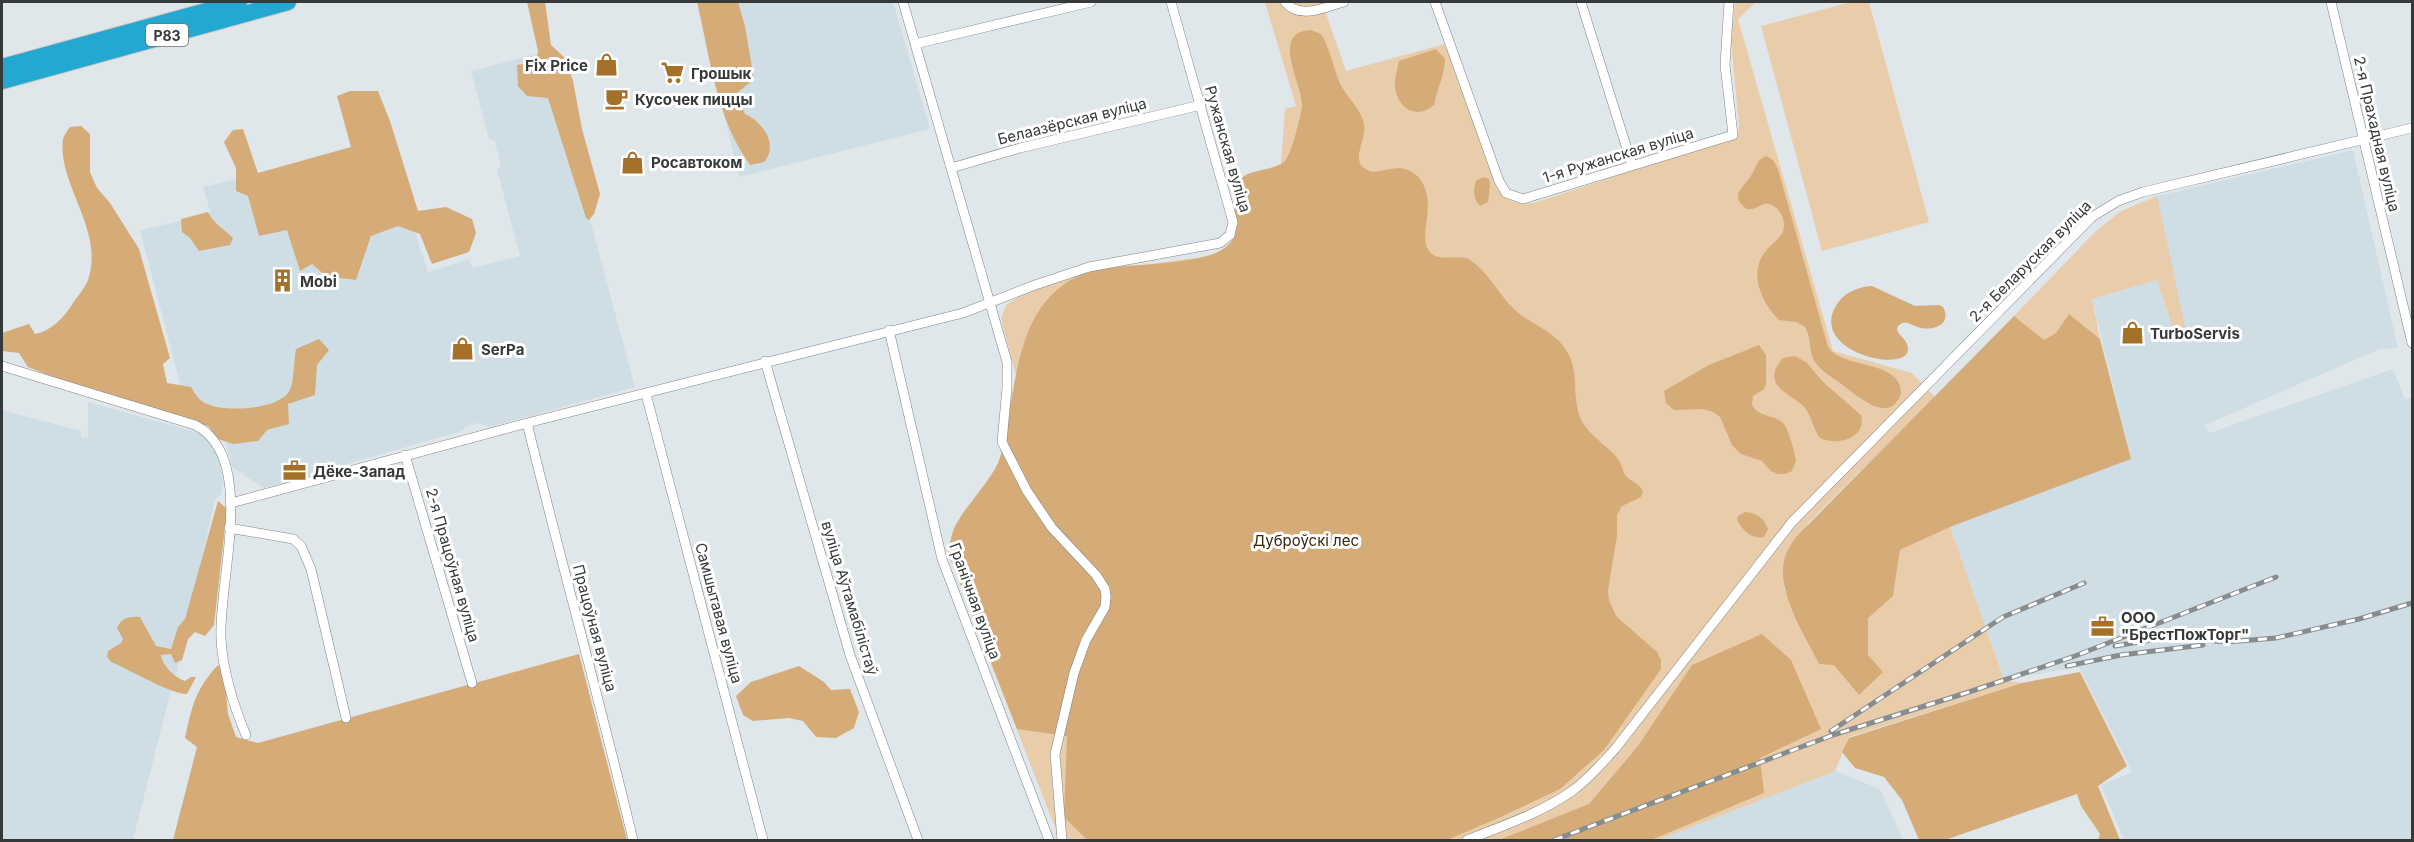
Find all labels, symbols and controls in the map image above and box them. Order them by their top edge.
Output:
road number: Р83 [146,24,188,46]
shop icon: Fix Price [593,52,619,78]
street label: 2-я Прахадная вуліца [2350,54,2404,214]
place label: Fix Price [525,56,588,75]
supermarket icon: Грошык [660,60,686,86]
place label: Грошык [691,64,752,83]
street label: Ружанская вуліца [1201,83,1255,215]
cafe icon: Кусочек пиццы [604,86,630,112]
place label: Кусочек пиццы [635,90,753,109]
street label: Белаазёрская вуліца [996,93,1148,149]
street label: 1-я Ружанская вуліца [1540,123,1696,187]
shop icon: Росавтоком [620,149,646,175]
place label: Росавтоком [651,153,742,172]
street label: 2-я Беларуская вуліца [1965,196,2095,326]
building icon: Mobi [269,268,295,294]
place label: Mobi [300,272,337,291]
shop icon: TurboServis [2119,320,2145,346]
place label: TurboServis [2150,324,2240,343]
shop icon: SerPa [450,336,476,362]
place label: SerPa [481,340,524,359]
office icon: Дёке-Запад [282,458,308,484]
place label: Дёке-Запад [313,462,405,481]
street label: 2-я Працоўная вуліца [422,486,484,644]
street label: вуліца Аўтамабілістаў [817,519,883,678]
park label: Дуброўскі лес [1253,531,1359,550]
street label: Гранічная вуліца [945,540,1005,662]
street label: Самшытавая вуліца [691,541,747,685]
street label: Працоўная вуліца [569,562,621,694]
place label: ООО "БрестПожТорг" [2121,608,2249,644]
office icon: ООО "БрестПожТорг" [2090,613,2116,639]

